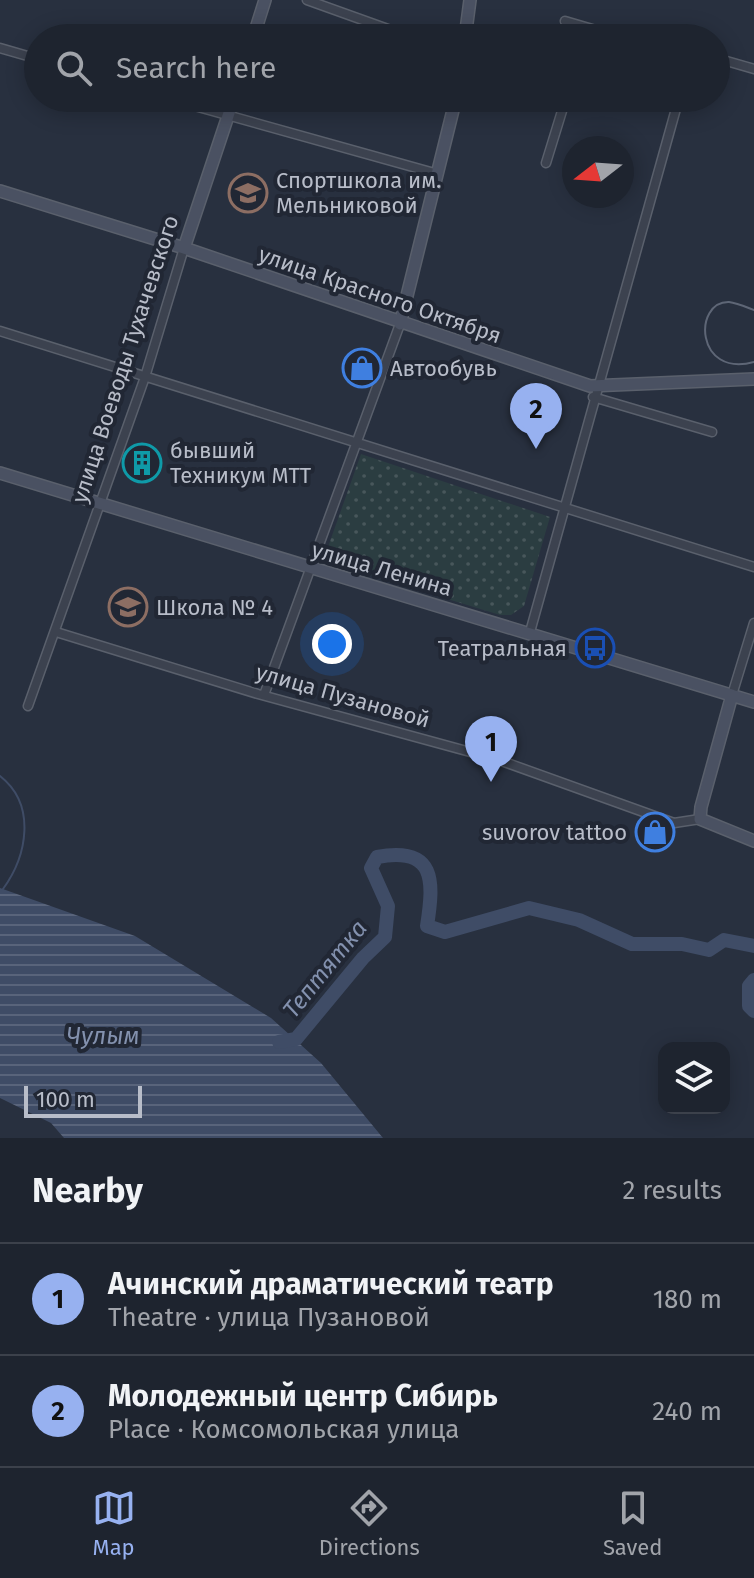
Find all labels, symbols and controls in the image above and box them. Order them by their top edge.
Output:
search box [24,24,730,112]
icon: search [52,46,96,90]
text: Search here [116,50,276,86]
north arrow [562,136,634,208]
place label: Спортшкола им. Мельниковой [276,167,441,219]
school or university icon: Спортшкола им. Мельниковой [227,172,269,214]
street label: улица Воеводы Тухачевского [66,212,184,506]
street label: улица Красного Октября [255,241,505,349]
shop icon: Автообувь [341,347,383,389]
place label: Автообувь [390,355,497,382]
pin: 2 [510,383,562,449]
place label: бывший Техникум МТТ [170,437,312,489]
building icon: бывший Техникум МТТ [121,442,163,484]
street label: улица Ленина [309,536,455,602]
school or university icon: Школа № 4 [107,586,149,628]
place label: Школа № 4 [156,594,273,621]
your location [312,624,352,664]
bus stop icon: Театральная [574,627,616,669]
place label: Театральная [438,635,567,662]
street label: улица Пузановой [253,658,433,734]
pin: 1 [465,716,517,782]
shop icon: suvorov tattoo [634,811,676,853]
place label: suvorov tattoo [482,819,627,846]
water label: Тептятка [277,915,373,1023]
water label: Чулым [67,1022,139,1050]
map controls [658,1042,730,1114]
button: layers [658,1042,730,1114]
scale bar [24,1082,142,1118]
text: 100 m [36,1086,95,1113]
text: Nearby [32,1170,143,1211]
text: 2 results [622,1175,722,1206]
text: Ачинский драматический театр [108,1266,554,1302]
text: 1 [52,1284,64,1315]
text: 180 m [653,1284,722,1315]
text: Theatre · улица Пузановой [108,1302,430,1333]
text: Молодежный центр Сибирь [108,1378,498,1414]
text: 2 [51,1396,65,1427]
text: 240 m [652,1396,722,1427]
text: Place · Комсомольская улица [108,1414,459,1445]
tab: Map [92,1486,136,1561]
tab: Directions [319,1486,420,1561]
tab: Saved [603,1486,662,1561]

